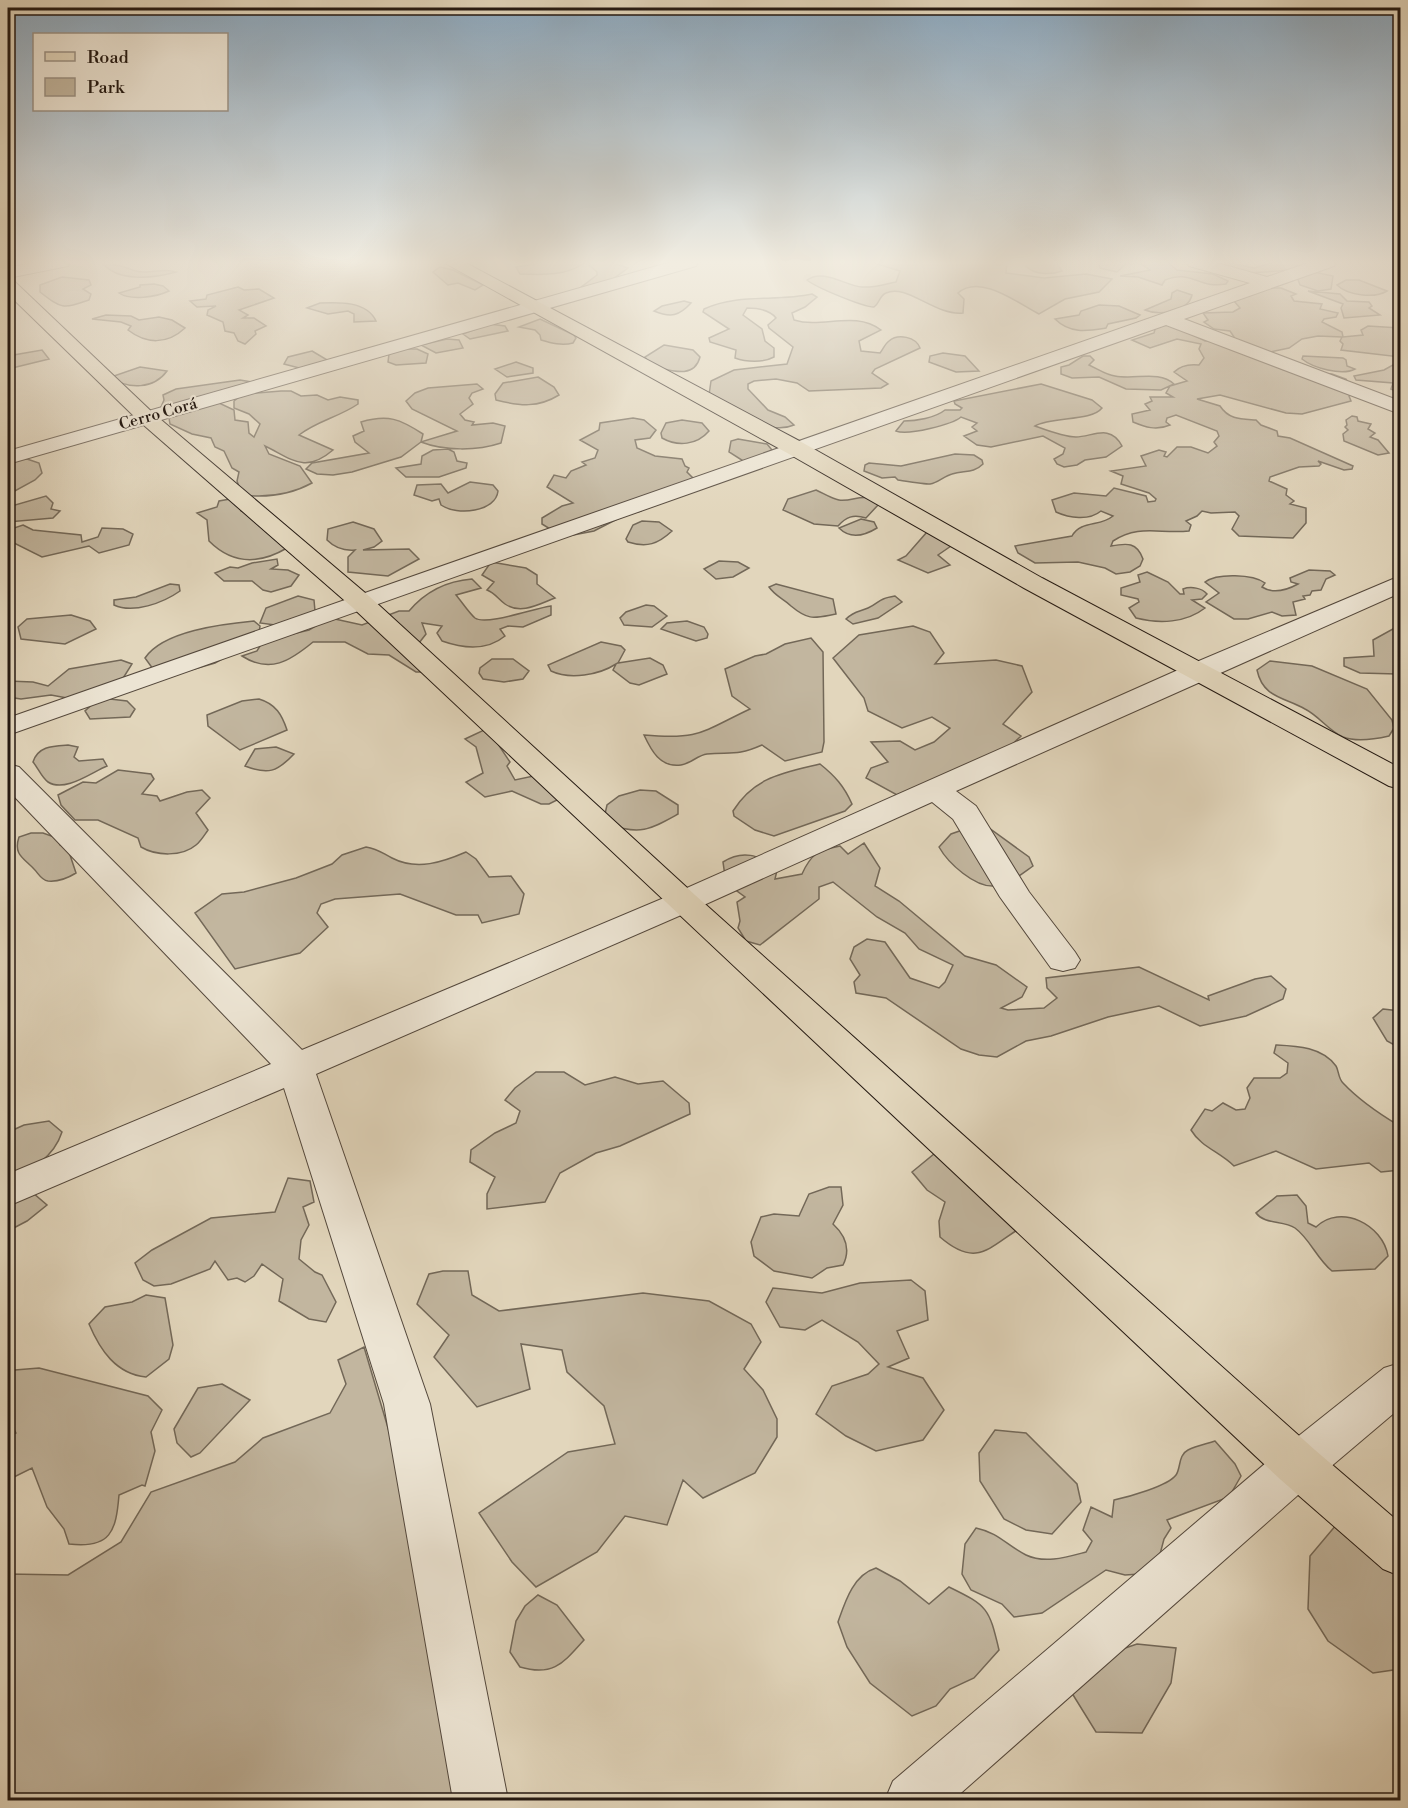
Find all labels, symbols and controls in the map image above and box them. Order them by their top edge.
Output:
legend [33,33,228,111]
text: Road [87,46,130,69]
text: Park [87,76,126,99]
street label: Cerro Corá [117,393,200,435]

